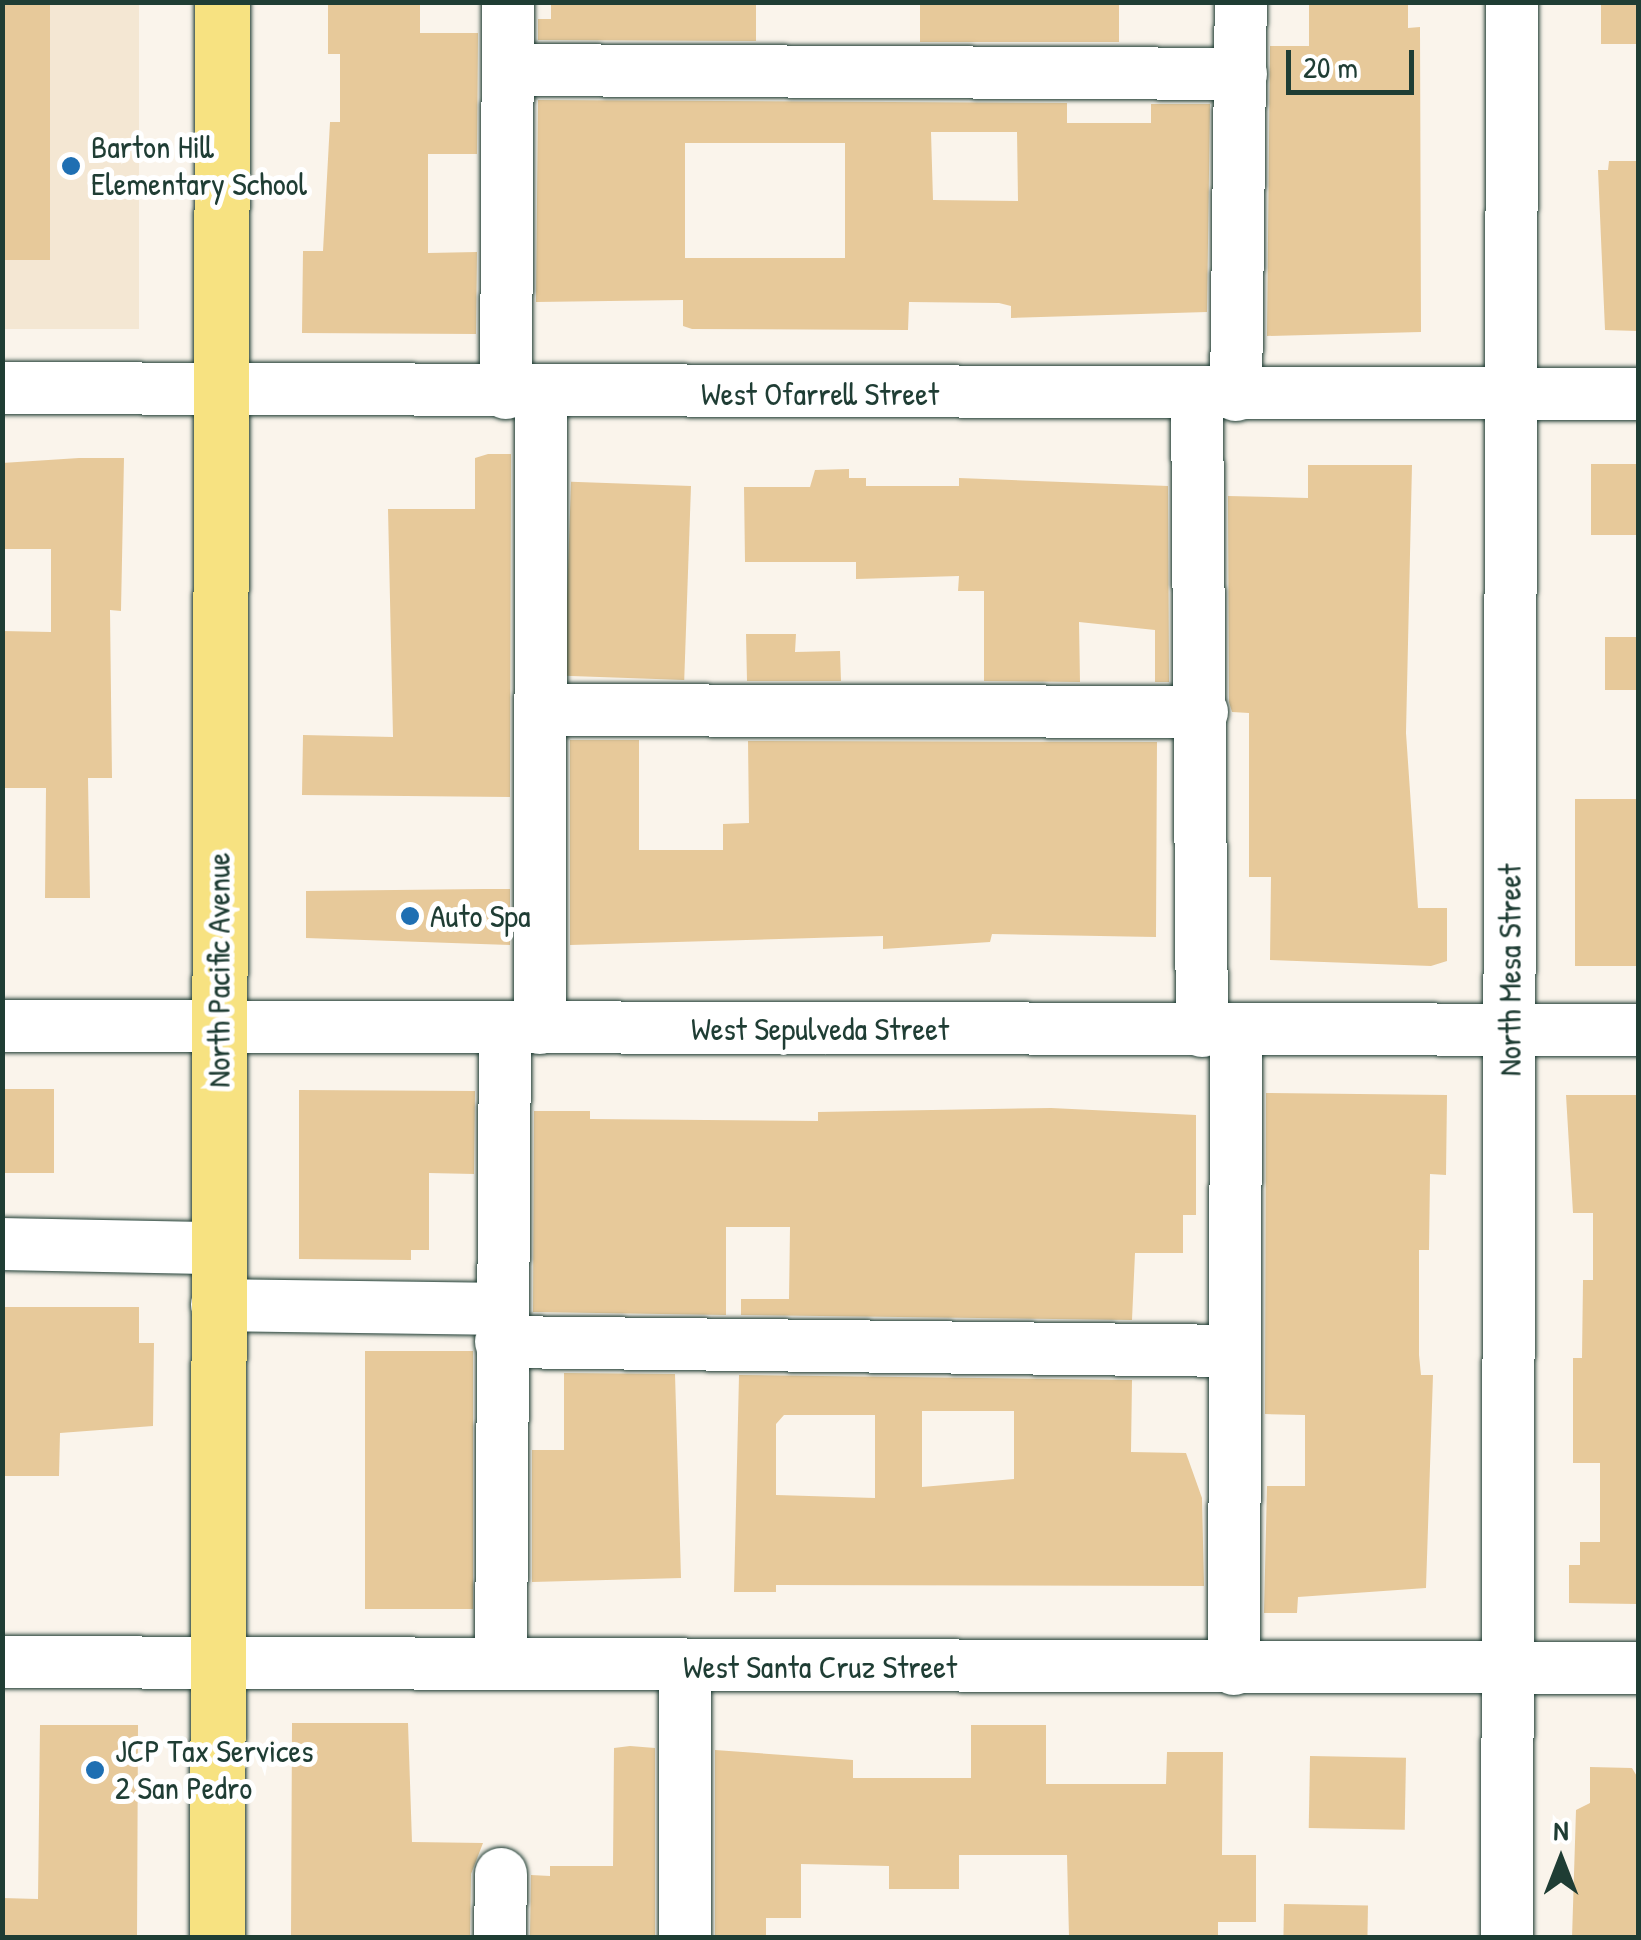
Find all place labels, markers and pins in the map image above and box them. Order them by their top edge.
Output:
place label: Barton Hill Elementary School [91,129,307,204]
marker: Barton Hill Elementary School [60,155,82,177]
place label: Auto Spa [430,897,531,935]
marker: Auto Spa [399,905,421,927]
place label: JCP Tax Services 2 San Pedro [115,1733,314,1808]
marker: JCP Tax Services 2 San Pedro [84,1759,106,1781]

